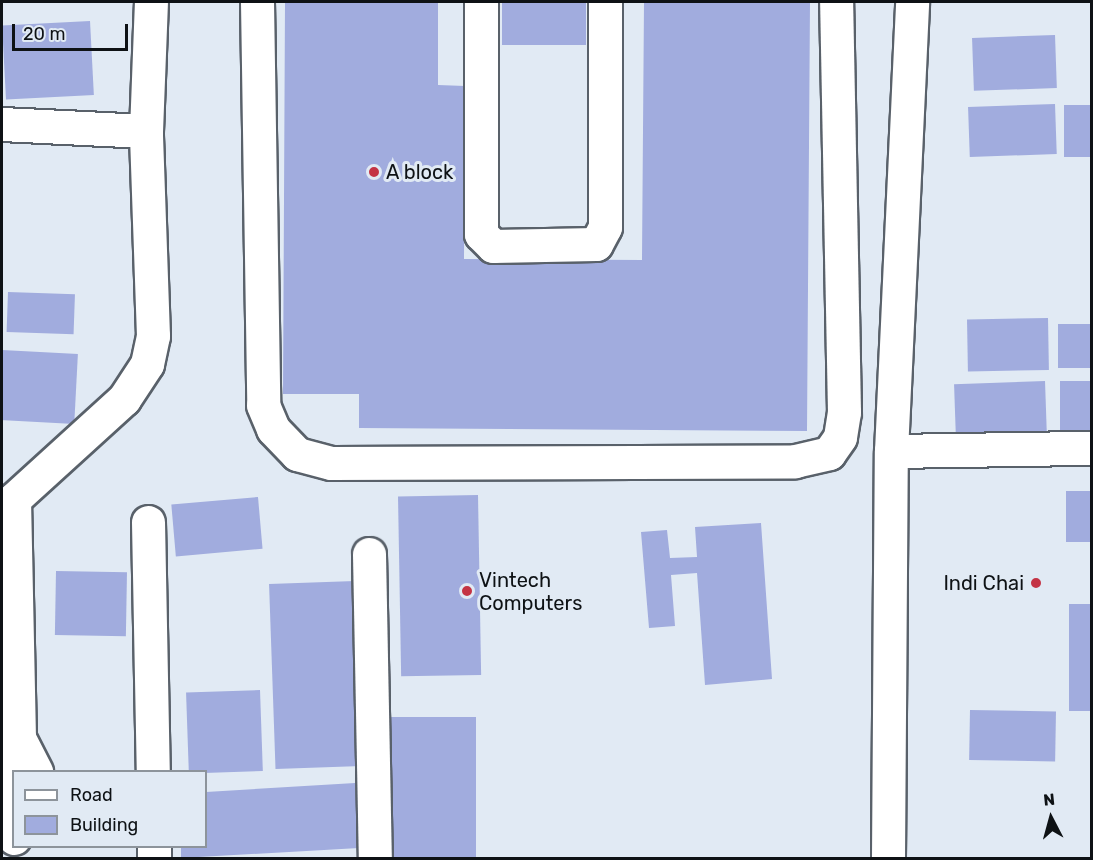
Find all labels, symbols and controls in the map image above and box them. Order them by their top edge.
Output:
scale bar [15,12,130,50]
text: 20 m [23,23,65,45]
place label: A block [386,160,454,184]
marker: A block [367,165,381,179]
place label: Vintech Computers [479,568,582,615]
place label: Indi Chai [943,571,1024,595]
marker: Indi Chai [1029,576,1043,590]
marker: Vintech Computers [460,584,474,598]
legend [12,770,207,848]
text: Road [70,784,113,806]
north arrow [1021,788,1081,848]
text: N [1042,790,1056,810]
text: Building [70,814,138,836]

